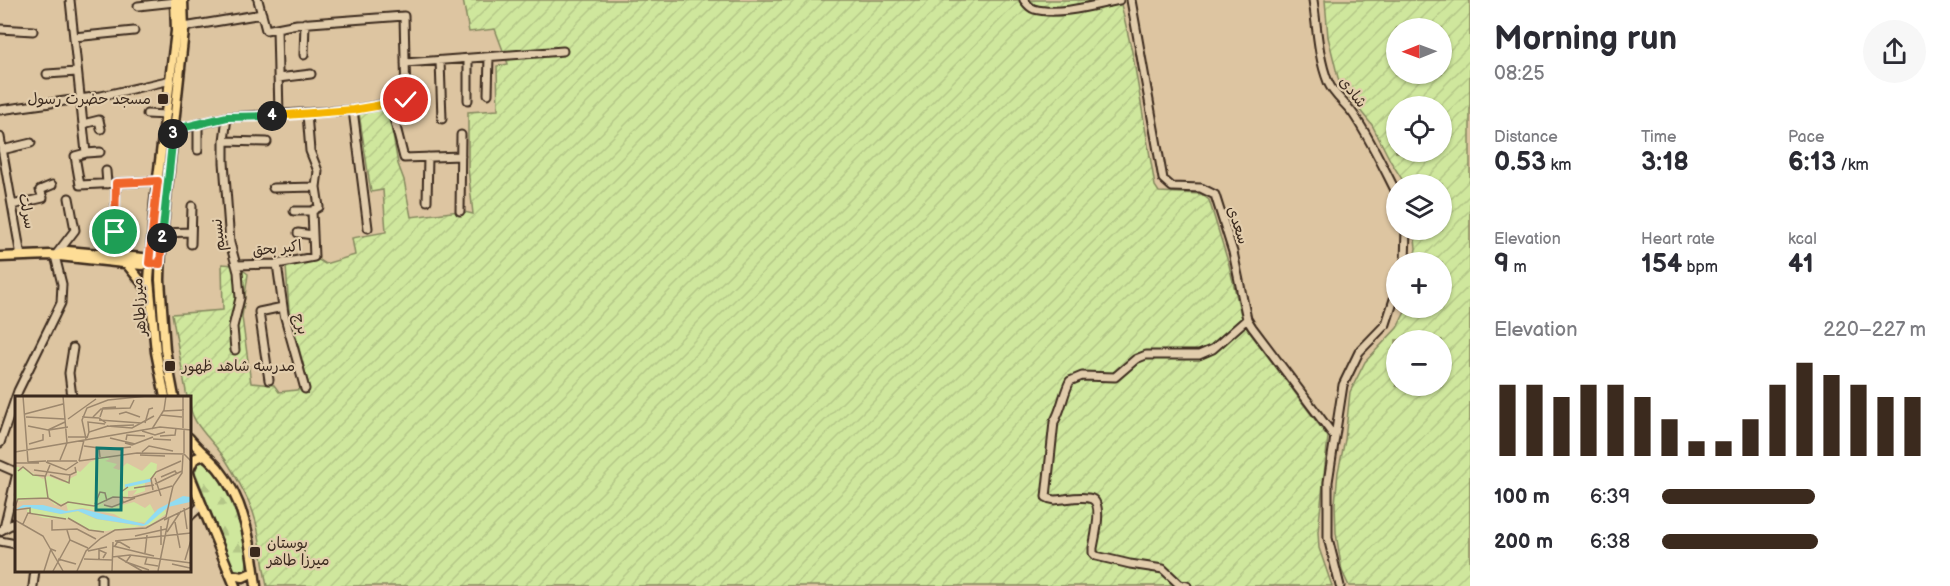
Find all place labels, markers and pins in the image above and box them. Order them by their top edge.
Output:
pin [380,74,431,125]
place label: مسجد حضرت رسول [27,90,151,109]
marker: مسجد حضرت رسول [156,92,170,106]
pin: 4 [257,101,287,131]
pin: 3 [158,119,188,149]
pin [89,206,140,257]
pin: 2 [147,223,177,253]
place label: مدرسه شاهد ظهور [181,357,295,376]
marker: مدرسه شاهد ظهور [163,359,177,373]
place label: بوستان میرزا طاهر [265,534,330,570]
marker: بوستان میرزا طاهر [248,545,262,559]

